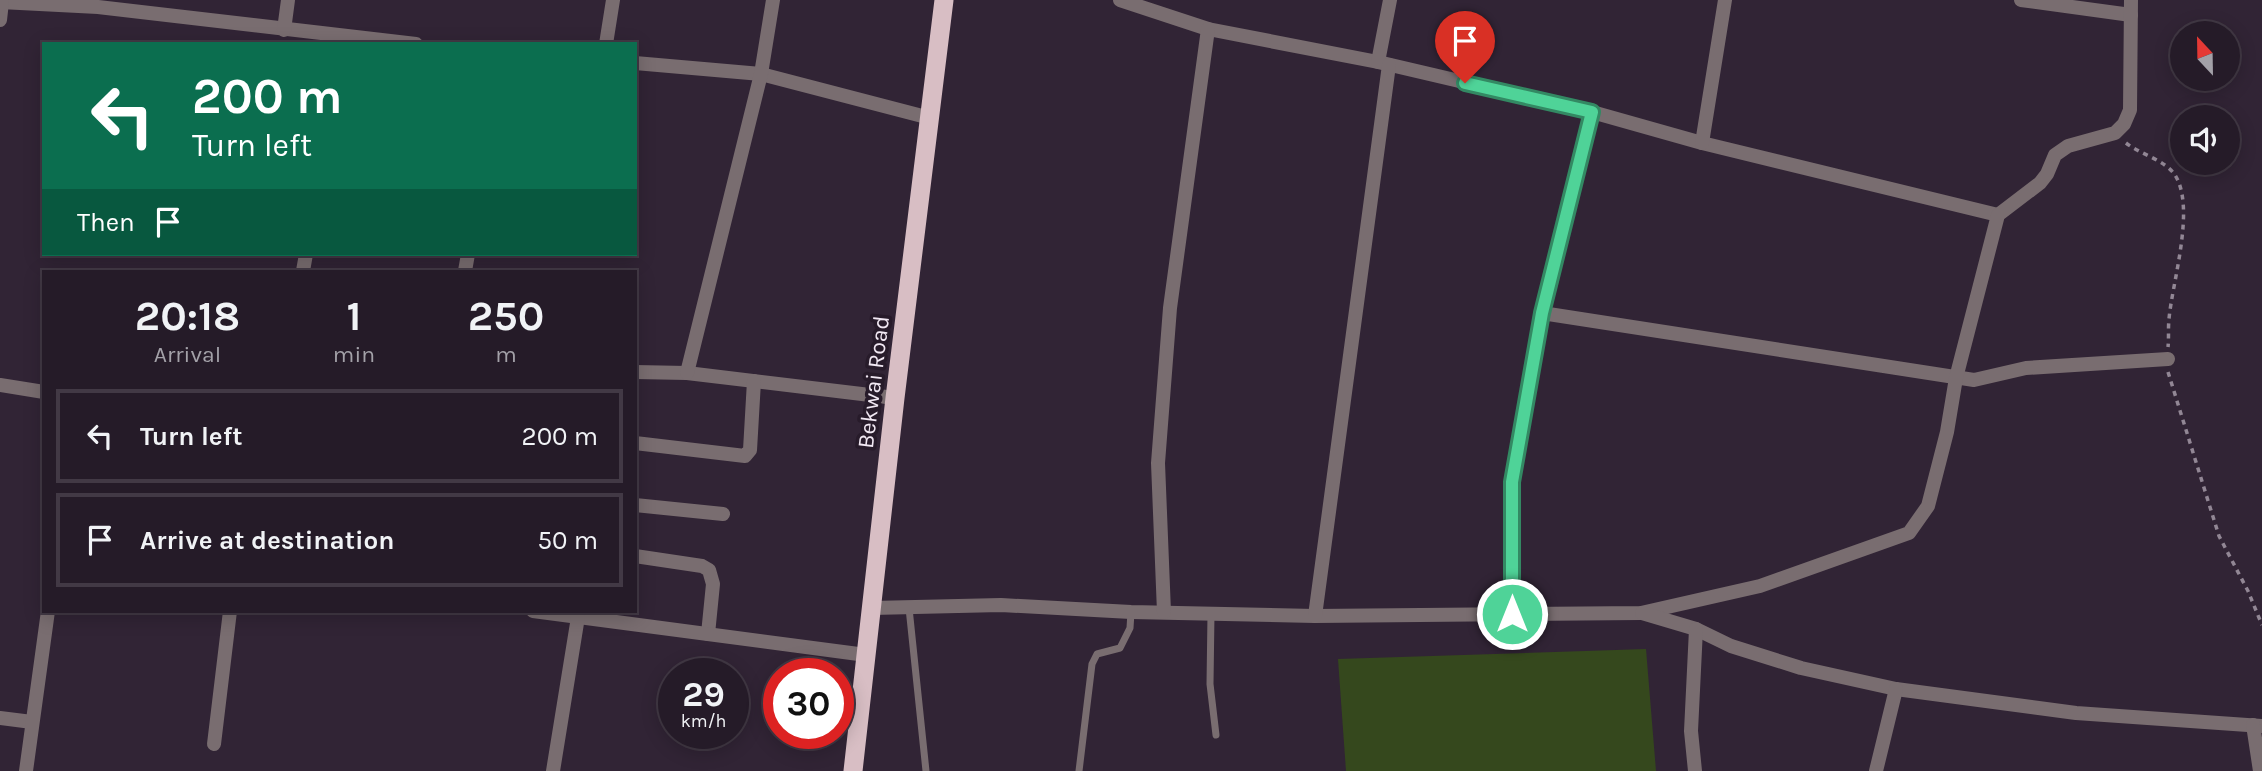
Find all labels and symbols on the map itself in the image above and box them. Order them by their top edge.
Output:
pin [1435,11,1495,83]
north arrow [2170,21,2240,91]
street label: Bekwai Road [852,314,895,450]
position arrow [1475,577,1549,651]
speed limit sign: 30 [763,658,854,749]

